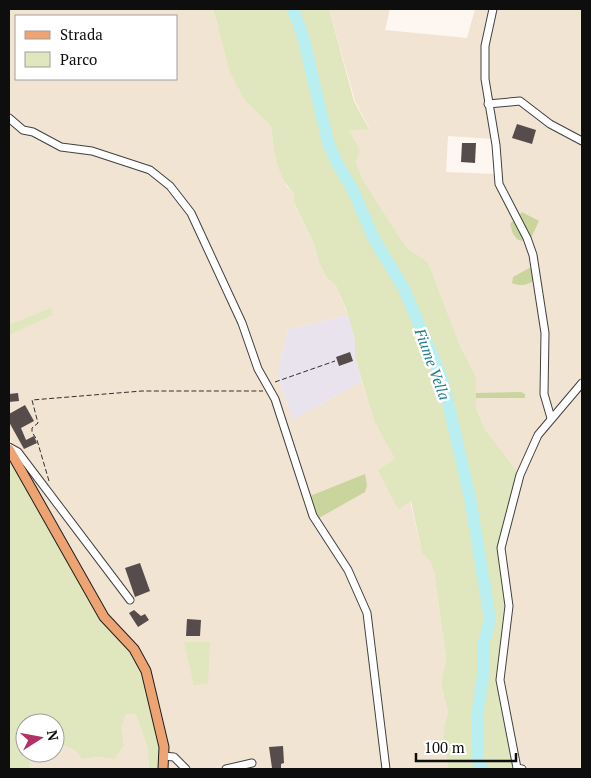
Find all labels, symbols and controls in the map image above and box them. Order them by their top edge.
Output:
legend [15,15,178,80]
text: Strada [60,24,103,44]
text: Parco [60,49,97,69]
water label: Fiume Vella [410,324,455,403]
north arrow [15,713,65,763]
text: N [43,728,64,743]
scale bar [416,730,516,762]
text: 100 m [424,737,465,757]

